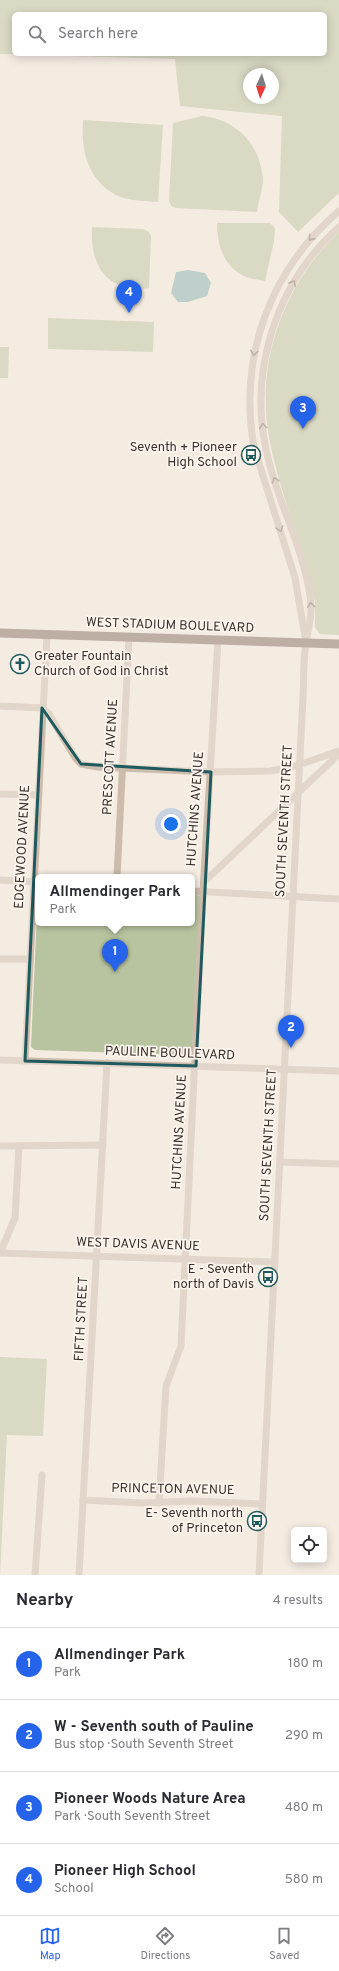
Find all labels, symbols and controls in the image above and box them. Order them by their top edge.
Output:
search box [12,12,327,56]
icon: search [26,23,48,45]
text: Search here [58,25,138,44]
north arrow [243,68,279,104]
one-way arrow [309,234,316,241]
pin: 4 [116,280,142,313]
one-way arrow [288,280,296,288]
one-way arrow [250,350,259,356]
pin: 3 [290,396,316,429]
one-way arrow [259,423,268,429]
place label: Seventh + Pioneer High School [130,440,237,471]
bus stop icon: Seventh + Pioneer High School [240,444,262,466]
one-way arrow [271,477,280,484]
one-way arrow [275,525,284,532]
one-way arrow [306,602,315,608]
street label: WEST STADIUM BOULEVARD [86,615,254,637]
place label: Greater Fountain Church of God in Christ [34,649,169,680]
church icon: Greater Fountain Church of God in Christ [9,653,31,675]
street label: PRESCOTT AVENUE [100,699,122,815]
street label: SOUTH SEVENTH STREET [273,744,297,898]
street label: HUTCHINS AVENUE [184,751,208,867]
street label: EDGEWOOD AVENUE [12,785,34,909]
your location [161,814,181,834]
popup [35,874,195,926]
text: Allmendinger Park [49,883,181,902]
text: Park [49,902,76,918]
pin: 1 [102,939,128,972]
pin: 2 [278,1015,304,1048]
street label: PAULINE BOULEVARD [105,1044,235,1064]
street label: SOUTH SEVENTH STREET [257,1068,281,1222]
street label: HUTCHINS AVENUE [169,1074,191,1190]
street label: WEST DAVIS AVENUE [76,1235,200,1255]
place label: E - Seventh north of Davis [173,1262,254,1293]
bus stop icon: E - Seventh north of Davis [257,1266,279,1288]
street label: FIFTH STREET [72,1276,92,1362]
street label: PRINCETON AVENUE [111,1481,235,1499]
place label: E- Seventh north of Princeton [145,1506,243,1537]
bus stop icon: E- Seventh north of Princeton [246,1510,268,1532]
map controls [291,1527,327,1563]
button: locate [291,1527,327,1563]
text: Nearby [16,1590,73,1612]
text: 4 results [273,1593,323,1609]
text: Allmendinger Park [54,1646,185,1665]
text: 1 [26,1656,32,1672]
text: 180 m [288,1656,323,1672]
text: Park [54,1665,81,1681]
text: W - Seventh south of Pauline [54,1718,254,1737]
text: 2 [25,1728,33,1744]
text: 290 m [285,1728,323,1744]
text: Bus stop · South Seventh Street [54,1737,234,1753]
text: Pioneer Woods Nature Area [54,1790,246,1809]
text: 3 [25,1800,33,1816]
text: 480 m [285,1800,323,1816]
text: Park · South Seventh Street [54,1809,210,1825]
text: Pioneer High School [54,1862,196,1881]
text: 4 [25,1872,33,1888]
text: 580 m [285,1872,323,1888]
text: School [54,1881,94,1897]
tab: Map [39,1925,61,1963]
tab: Directions [140,1925,190,1963]
tab: Saved [269,1925,300,1963]

